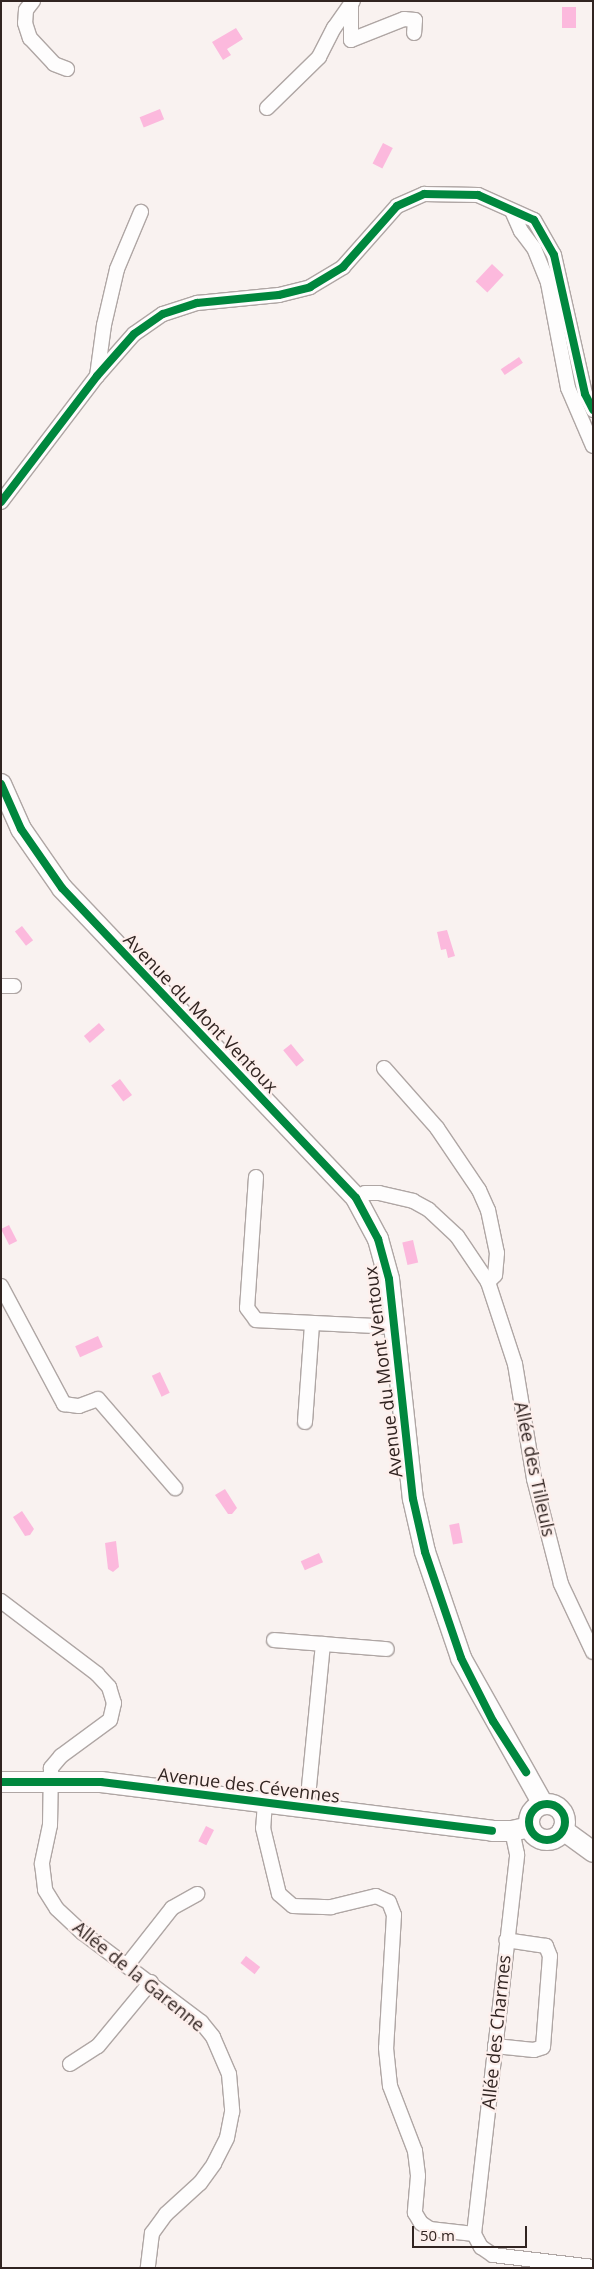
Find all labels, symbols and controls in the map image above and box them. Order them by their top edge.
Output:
street label: Avenue du Mont Ventoux [119,929,283,1097]
street label: Avenue du Mont Ventoux [359,1265,407,1479]
street label: Allée des Tilleuls [510,1399,560,1539]
street label: Avenue des Cévennes [157,1763,341,1807]
street label: Allée de la Garenne [69,1916,209,2036]
street label: Allée des Charmes [477,1954,515,2110]
scale bar [414,2216,529,2248]
text: 50 m [420,2225,455,2245]

